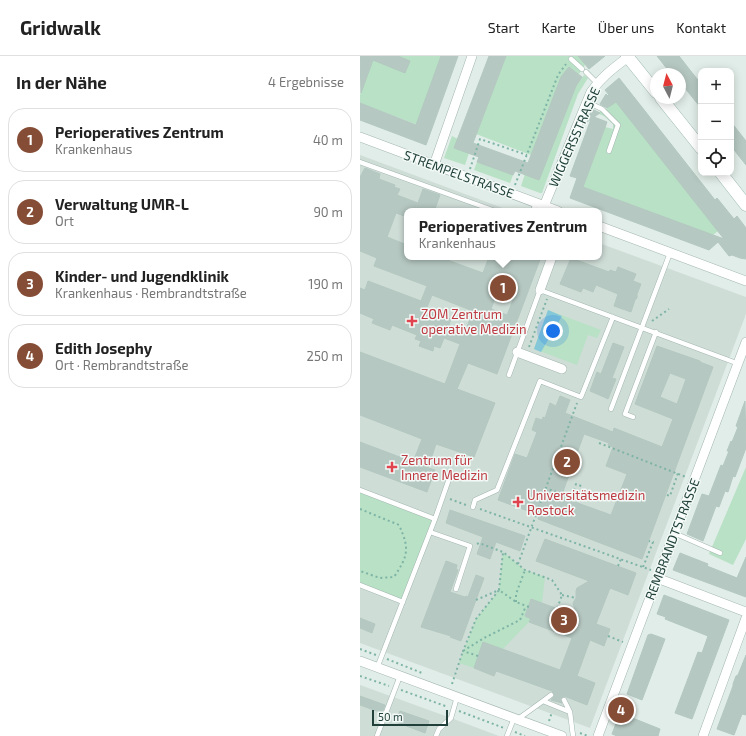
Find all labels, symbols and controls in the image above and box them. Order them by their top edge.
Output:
text: Gridwalk [20,16,101,39]
text: Start [488,19,519,36]
text: Karte [541,19,576,36]
text: Über uns [598,19,654,36]
text: Kontakt [676,19,726,36]
north arrow [650,68,686,104]
map controls [698,68,734,176]
button: + [698,68,734,104]
text: In der Nähe [16,72,107,92]
text: 4 Ergebnisse [268,74,344,90]
street label: WIGGERSSTRASSE [545,85,603,189]
button: − [698,104,734,140]
text: Perioperatives Zentrum [55,123,224,141]
text: 1 [27,132,33,148]
text: 40 m [313,132,343,148]
button: locate [698,140,734,176]
text: Krankenhaus [55,141,132,157]
street label: STREMPELSTRASSE [402,147,516,201]
text: Verwaltung UMR-L [55,195,189,213]
text: 2 [26,204,34,220]
text: 90 m [313,204,343,220]
popup [404,208,602,260]
text: Ort [55,213,74,229]
text: Perioperatives Zentrum [419,217,587,235]
text: Krankenhaus [419,235,496,251]
text: Kinder- und Jugendklinik [55,267,229,285]
pin: 1 [490,273,516,303]
text: 3 [26,276,34,292]
text: 190 m [308,276,343,292]
text: Krankenhaus · Rembrandtstraße [55,285,247,301]
place label: ZOM Zentrum operative Medizin [421,306,527,337]
marker: ZOM Zentrum operative Medizin [406,315,418,327]
your location [543,321,563,341]
text: Edith Josephy [55,339,152,357]
text: 4 [26,348,34,364]
text: 250 m [307,348,343,364]
text: Ort · Rembrandtstraße [55,357,188,373]
pin: 2 [554,447,580,477]
place label: Zentrum für Innere Medizin [401,452,488,483]
marker: Zentrum für Innere Medizin [386,461,398,473]
street label: REMBRANDTSTRASSE [641,476,703,602]
place label: Universitätsmedizin Rostock [527,487,645,518]
marker: Universitätsmedizin Rostock [512,496,524,508]
pin: 3 [551,605,577,635]
pin: 4 [608,695,634,725]
scale bar [372,708,448,727]
text: 50 m [378,710,403,723]

